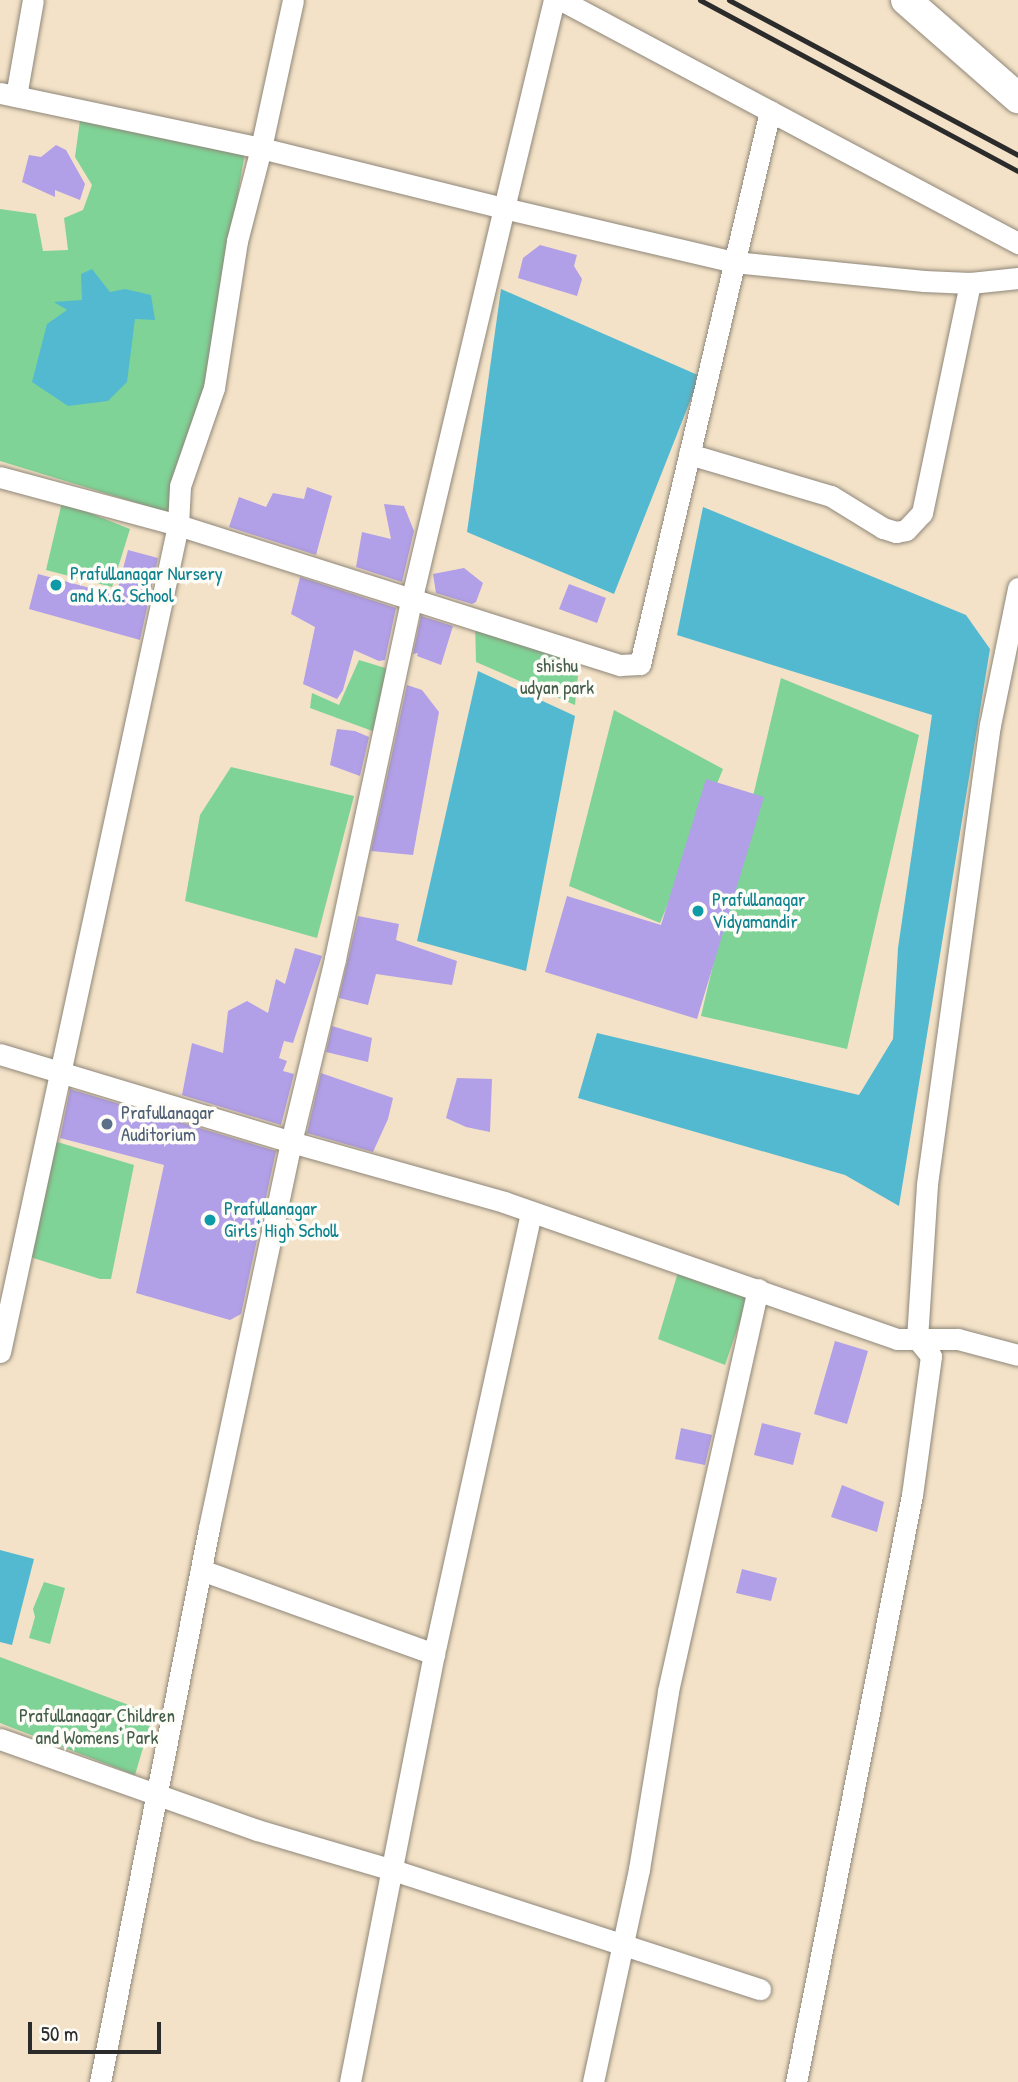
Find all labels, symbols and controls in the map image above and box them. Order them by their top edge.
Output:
place label: Prafullanagar Nursery and K.G. School [70,563,223,607]
marker: Prafullanagar Nursery and K.G. School [48,577,64,593]
park label: shishu udyan park [520,655,594,699]
place label: Prafullanagar Vidyamandir [712,889,805,933]
marker: Prafullanagar Vidyamandir [690,903,706,919]
place label: Prafullanagar Auditorium [121,1102,214,1146]
marker: Prafullanagar Auditorium [99,1116,115,1132]
place label: Prafullanagar Girls' High Scholl [224,1198,338,1242]
marker: Prafullanagar Girls' High Scholl [202,1212,218,1228]
park label: Prafullanagar Children and Womens' Park [19,1705,175,1749]
scale bar [32,2008,164,2052]
text: 50 m [41,2019,78,2048]

